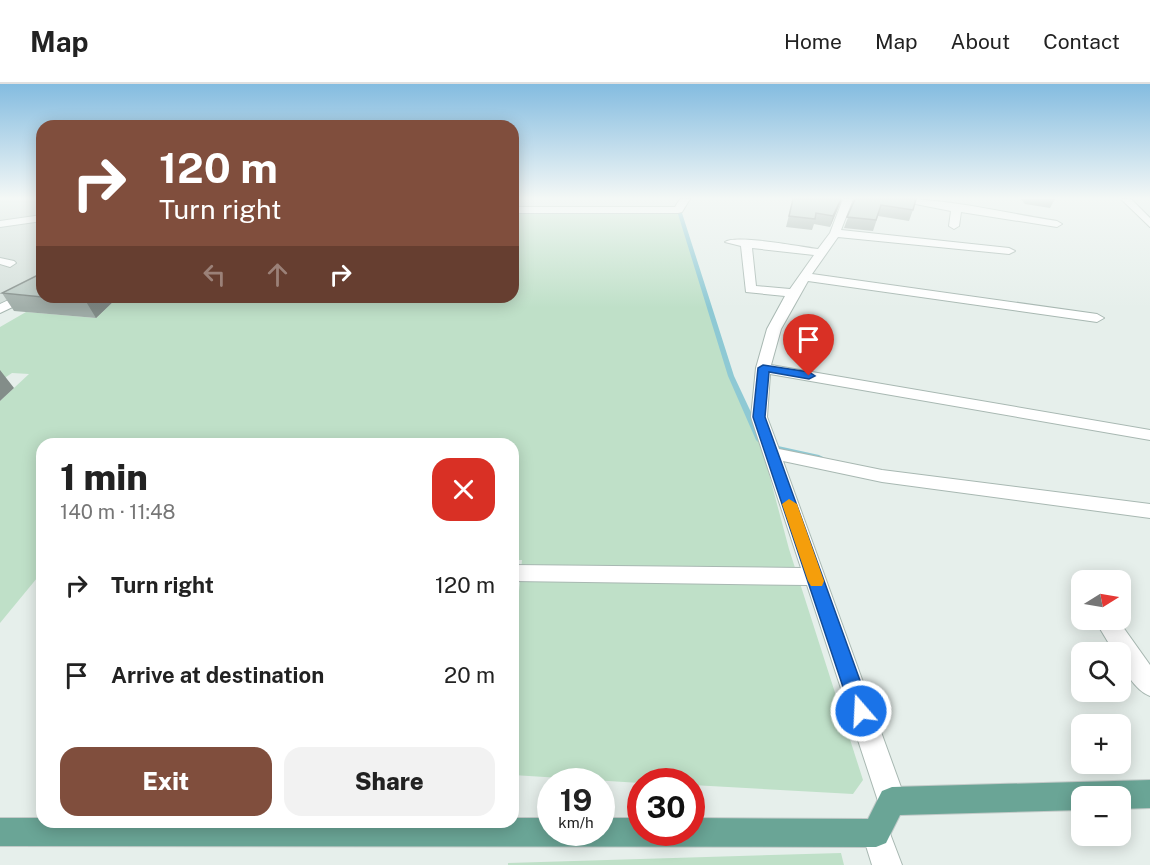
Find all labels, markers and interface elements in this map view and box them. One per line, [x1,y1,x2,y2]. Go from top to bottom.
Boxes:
text: Map [30,25,89,58]
text: Home [784,29,842,54]
text: Map [875,29,918,54]
text: About [951,29,1010,54]
text: Contact [1043,29,1120,54]
text: 120 m [159,143,278,192]
icon: right [60,144,138,222]
text: Turn right [159,193,282,225]
icon: left [198,258,231,291]
icon: ahead [261,258,294,291]
icon: right [324,258,357,291]
pin [783,314,834,376]
icon: arrive [792,323,825,356]
text: 1 min [60,456,148,498]
button: close [432,458,495,521]
text: 140 m · 11:48 [60,500,175,524]
icon: right [60,569,93,602]
north arrow [1071,570,1131,630]
map controls [1071,570,1131,846]
text: Turn right [111,572,214,598]
text: 120 m [435,572,495,598]
button: search [1071,642,1131,702]
icon: arrive [60,659,93,692]
text: Arrive at destination [111,662,324,688]
text: 20 m [444,662,495,688]
position arrow [829,679,893,743]
button: + [1071,714,1131,774]
button: Exit [60,747,272,816]
button: Share [284,747,495,816]
speed limit sign: 30 [627,768,705,846]
text: 19 [560,782,592,818]
button: − [1071,786,1131,846]
text: km/h [558,814,594,831]

